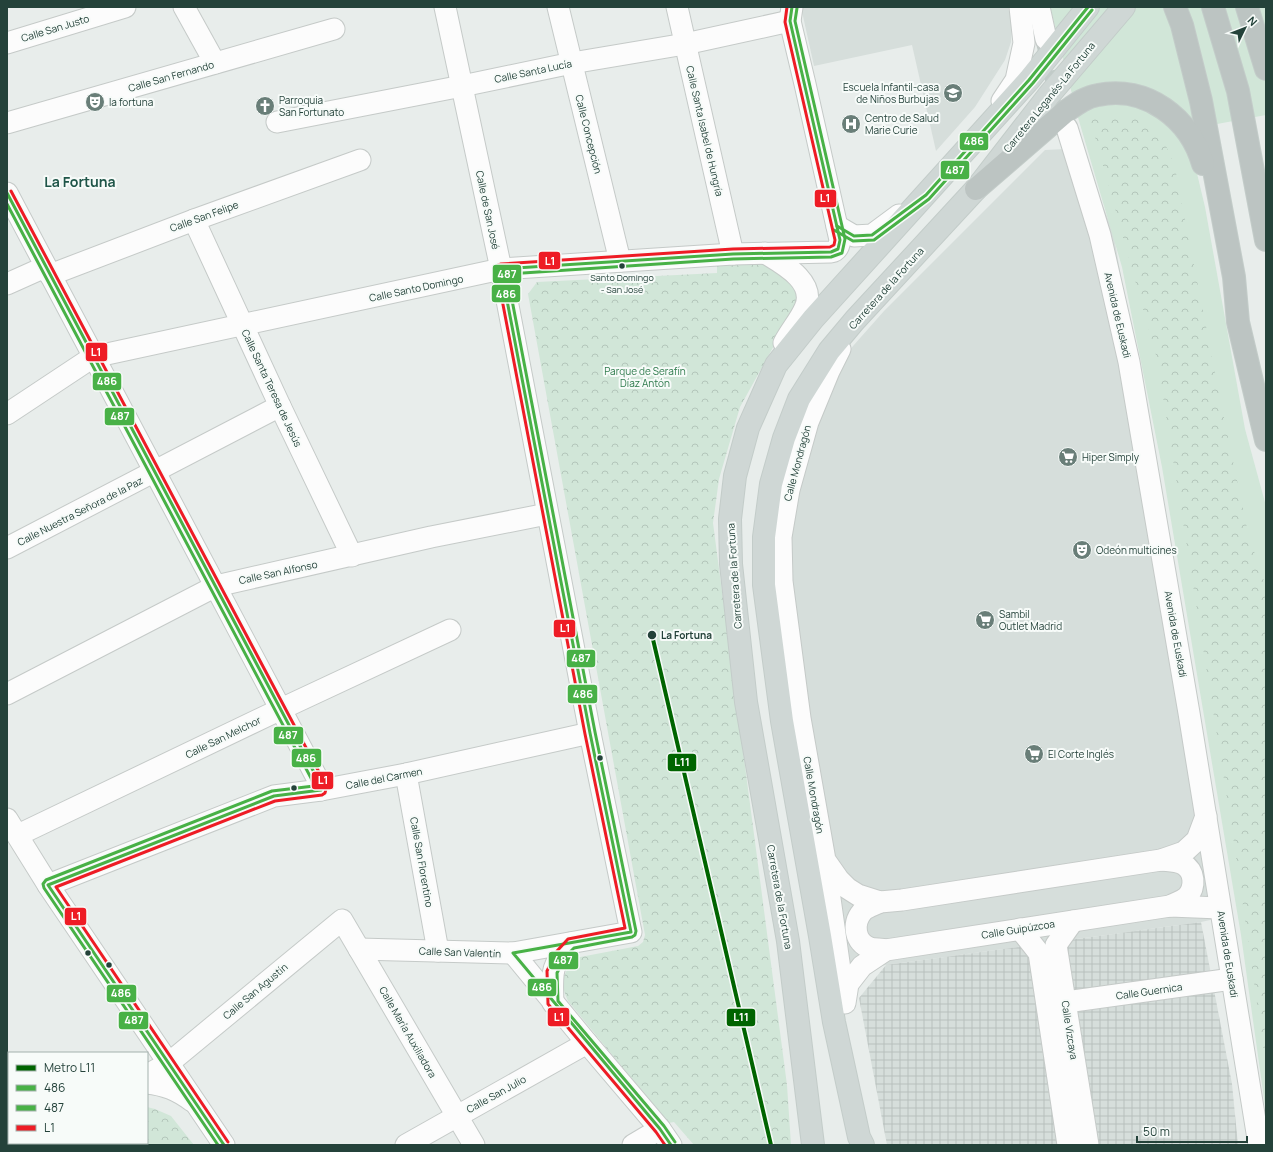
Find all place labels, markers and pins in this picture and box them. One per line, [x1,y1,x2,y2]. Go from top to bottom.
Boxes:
place label: Escuela Infantil-casa de Niños Burbujas [843,80,939,106]
school or university icon: Escuela Infantil-casa de Niños Burbujas [942,82,964,104]
theatre icon: la fortuna [84,91,106,113]
place label: Parroquia San Fortunato [279,93,344,119]
place label: la fortuna [109,95,153,109]
church icon: Parroquia San Fortunato [254,95,276,117]
place label: Centro de Salud Marie Curie [865,111,939,137]
hospital icon: Centro de Salud Marie Curie [840,113,862,135]
marker: Santo Domingo - San José [617,261,627,271]
place label: Santo Domingo - San José [590,271,654,296]
supermarket icon: Hiper Simply [1057,446,1079,468]
place label: Hiper Simply [1082,450,1140,464]
theatre icon: Odeón multicines [1071,539,1093,561]
place label: Odeón multicines [1096,543,1177,557]
place label: Sambil Outlet Madrid [999,607,1062,633]
supermarket icon: Sambil Outlet Madrid [974,609,996,631]
place label: La Fortuna [661,628,712,642]
marker: La Fortuna [646,629,658,641]
supermarket icon: El Corte Inglés [1023,743,1045,765]
place label: El Corte Inglés [1048,747,1114,761]
unlabelled marker [595,753,605,763]
unlabelled marker [289,783,299,793]
unlabelled marker [83,948,93,958]
unlabelled marker [104,960,114,970]

